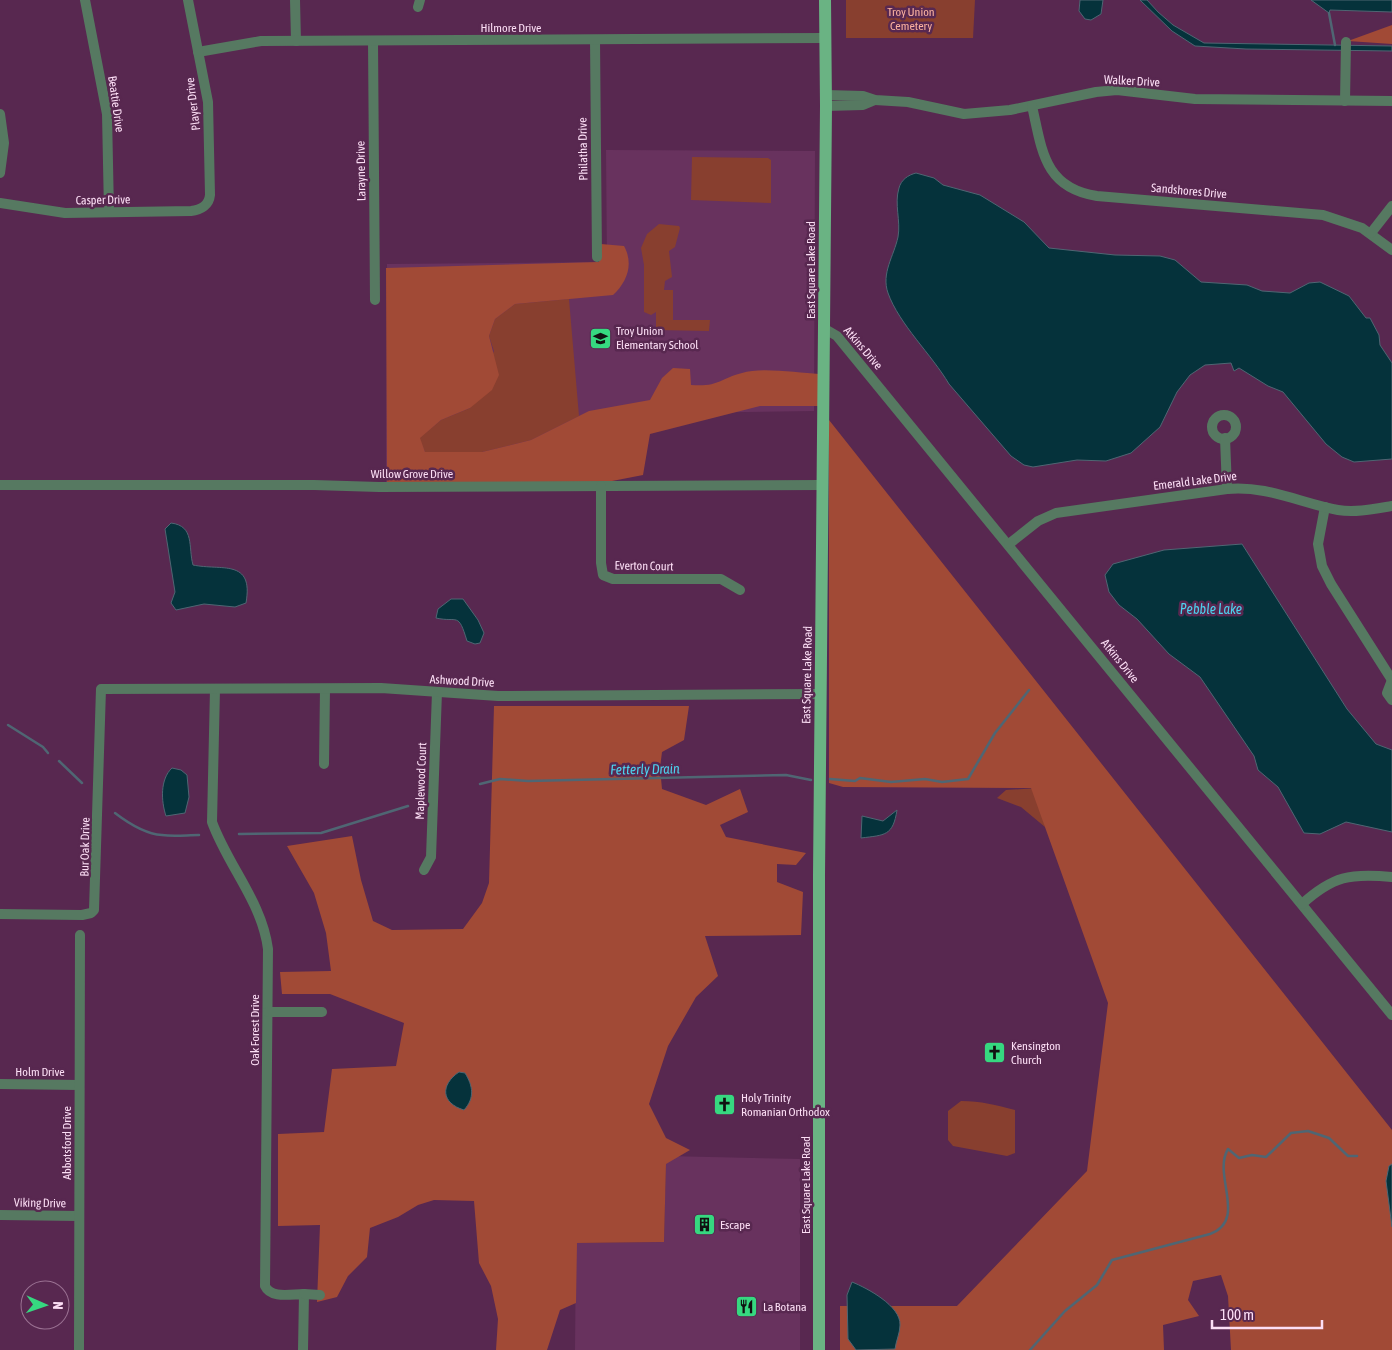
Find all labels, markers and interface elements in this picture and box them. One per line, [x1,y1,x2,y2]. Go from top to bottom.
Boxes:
park label: Troy Union Cemetery [887,5,935,33]
street label: Hilmore Drive [480,21,542,35]
street label: Walker Drive [1104,73,1160,89]
street label: Beattie Drive [105,75,127,133]
street label: Player Drive [183,77,203,131]
street label: Philatha Drive [575,117,591,181]
street label: Larayne Drive [353,141,369,201]
street label: Sandshores Drive [1151,181,1227,201]
street label: Casper Drive [75,193,131,207]
street label: East Square Lake Road [804,221,818,319]
place label: Troy Union Elementary School [616,324,699,352]
street label: Atkins Drive [841,324,885,372]
school or university icon: Troy Union Elementary School [588,326,612,350]
street label: Willow Grove Drive [371,467,453,481]
street label: Emerald Lake Drive [1152,469,1238,493]
street label: Everton Court [614,558,674,574]
water label: Pebble Lake [1180,601,1242,617]
street label: East Square Lake Road [799,626,815,724]
street label: Atkins Drive [1098,636,1142,686]
street label: Ashwood Drive [429,672,495,690]
street label: Maplewood Court [413,742,429,820]
water label: Fetterly Drain [610,760,680,778]
street label: Bur Oak Drive [77,817,93,877]
street label: Oak Forest Drive [248,994,262,1066]
place label: Kensington Church [1011,1039,1061,1067]
church icon: Kensington Church [983,1041,1007,1065]
street label: Holm Drive [15,1065,65,1079]
place label: Holy Trinity Romanian Orthodox [741,1091,830,1119]
church icon: Holy Trinity Romanian Orthodox [713,1093,737,1117]
street label: Abbotsford Drive [60,1106,74,1180]
street label: East Square Lake Road [799,1136,813,1234]
street label: Viking Drive [14,1196,66,1210]
building icon: Escape [692,1213,716,1237]
place label: Escape [720,1218,751,1232]
north arrow [20,1280,70,1330]
restaurant icon: La Botana [735,1295,759,1319]
scale bar [1212,1298,1322,1330]
place label: La Botana [763,1300,807,1314]
text: N [50,1301,66,1310]
text: 100 m [1220,1306,1254,1323]

